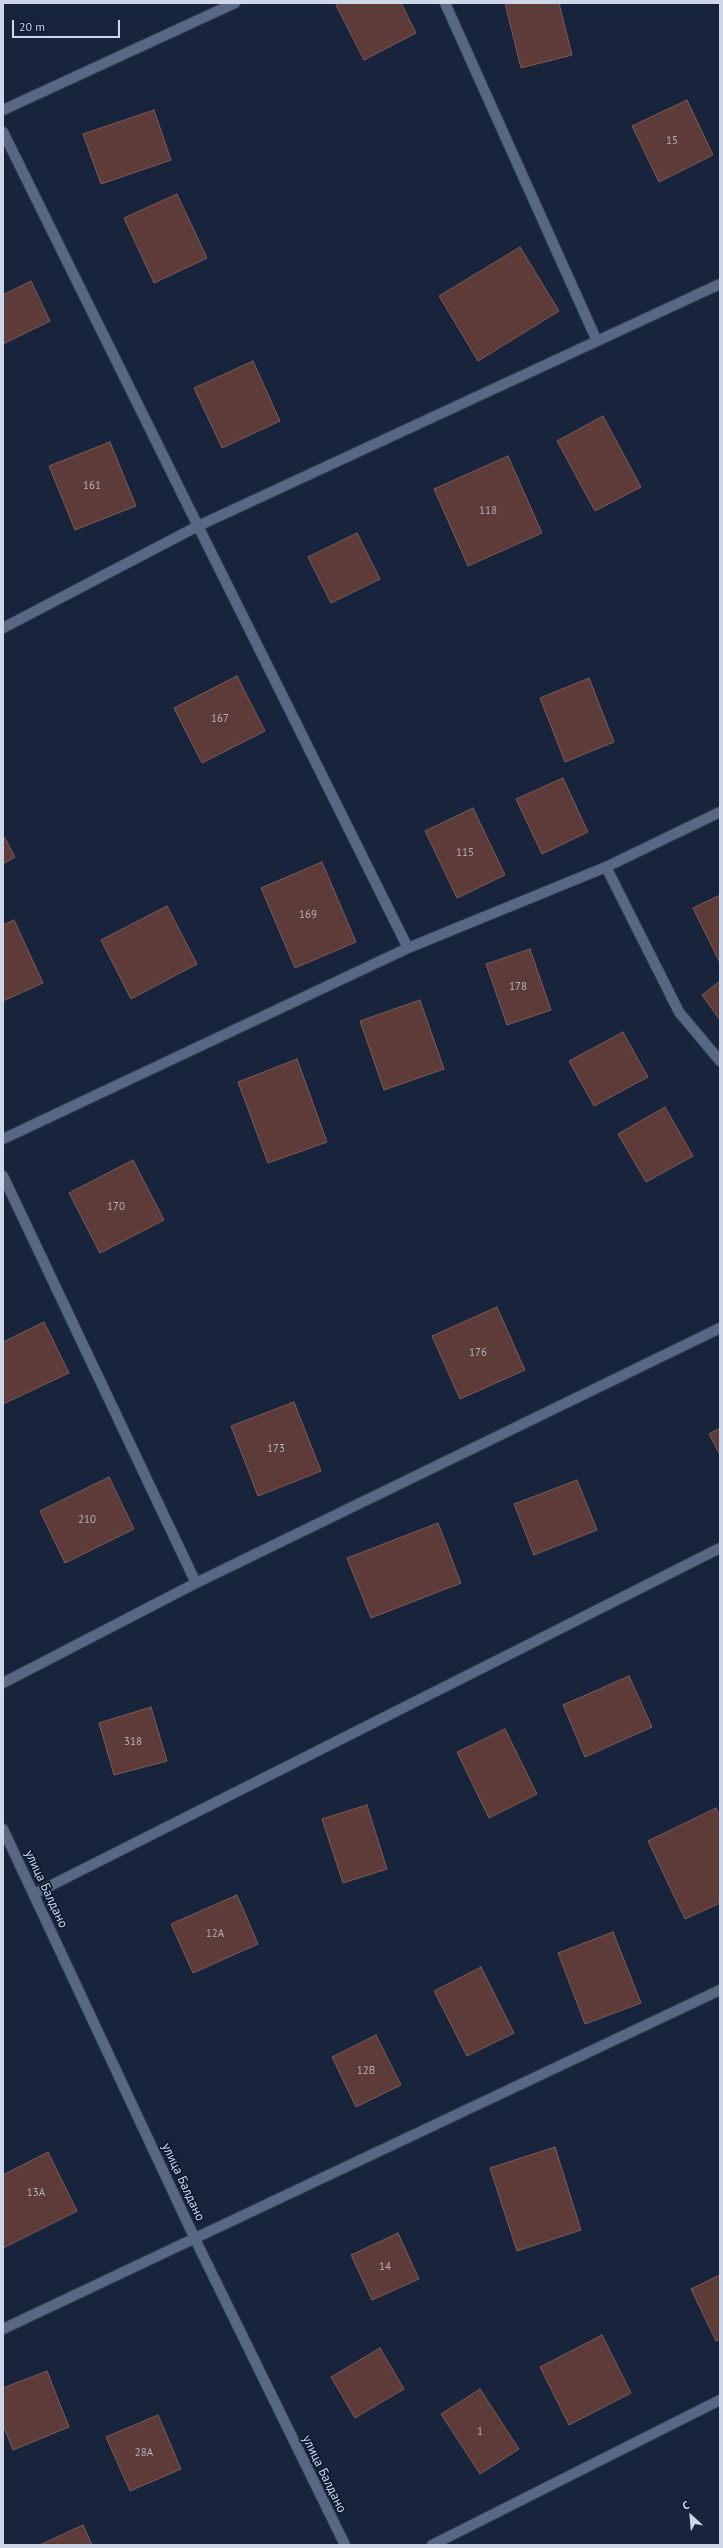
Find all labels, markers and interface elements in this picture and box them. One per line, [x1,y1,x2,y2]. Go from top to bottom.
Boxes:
scale bar [14,12,122,38]
text: 20 m [19,19,45,34]
house number: 15 [666,134,678,148]
house number: 161 [83,479,101,493]
house number: 118 [479,504,497,518]
house number: 167 [211,712,229,726]
house number: 115 [456,846,474,860]
house number: 169 [299,908,317,922]
house number: 178 [509,980,527,994]
house number: 170 [107,1200,125,1214]
house number: 176 [469,1346,487,1360]
house number: 173 [267,1442,285,1456]
house number: 210 [78,1513,96,1527]
house number: 318 [124,1735,142,1749]
street label: улица Балдано [21,1848,71,1930]
house number: 12А [206,1927,224,1941]
house number: 12В [357,2064,375,2078]
street label: улица Балдано [158,2141,208,2223]
house number: 13А [27,2186,45,2200]
house number: 14 [379,2260,391,2274]
house number: 1 [477,2425,483,2439]
street label: улица Балдано [299,2433,349,2515]
house number: 28А [135,2446,153,2460]
north arrow [671,2496,711,2536]
text: С [680,2498,692,2513]

